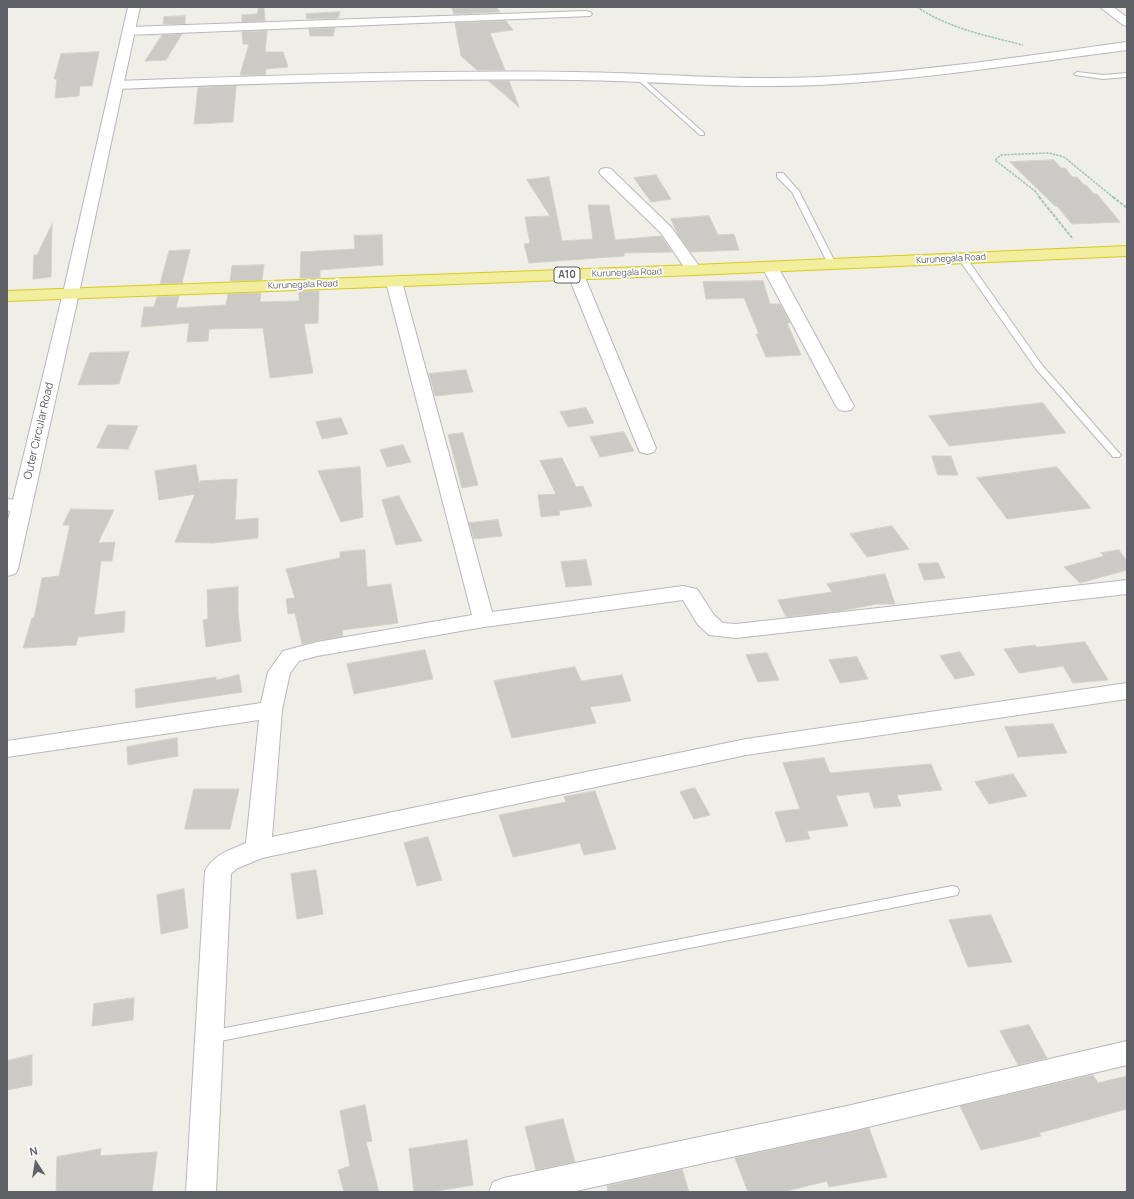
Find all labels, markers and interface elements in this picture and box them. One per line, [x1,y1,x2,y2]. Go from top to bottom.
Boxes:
street label: Kurunegala Road [916,252,986,266]
street label: Kurunegala Road [592,266,662,280]
road number: A10 [554,267,580,283]
street label: Kurunegala Road [268,278,338,292]
street label: Outer Circular Road [21,381,57,481]
north arrow [16,1143,56,1183]
text: N [28,1143,39,1159]

